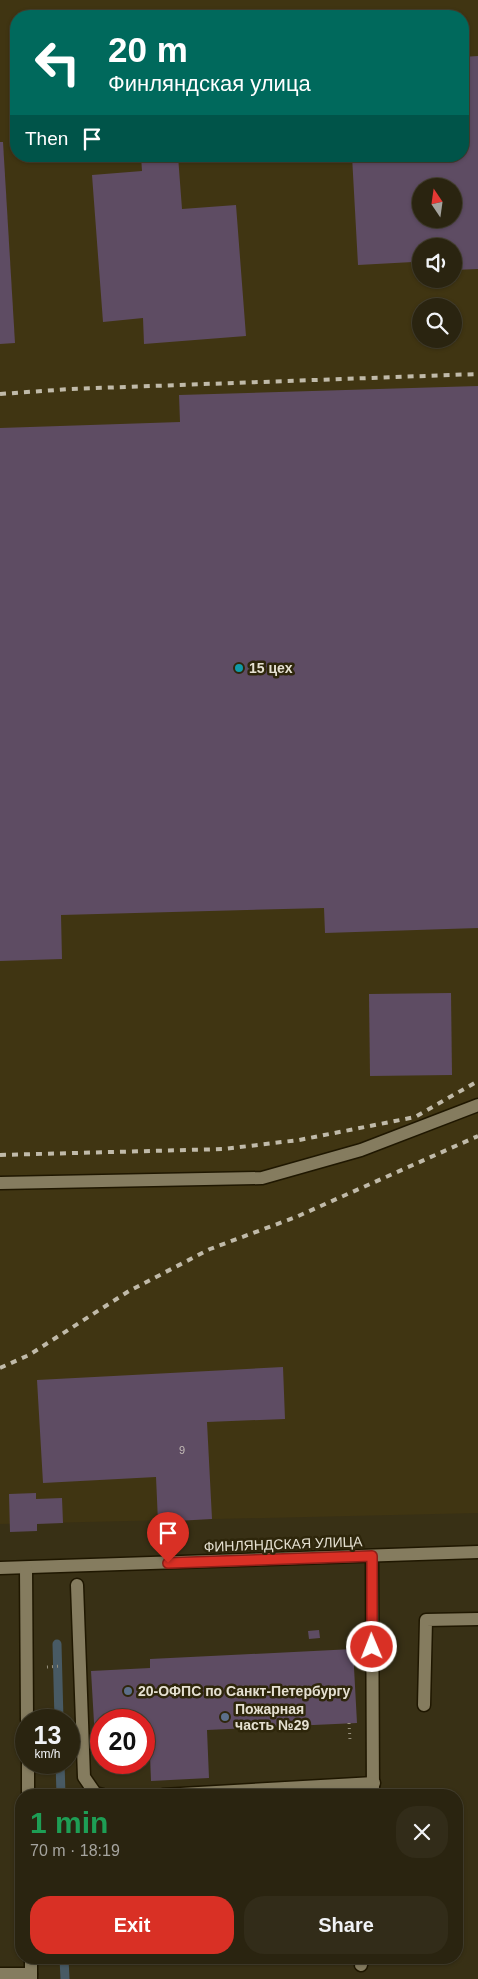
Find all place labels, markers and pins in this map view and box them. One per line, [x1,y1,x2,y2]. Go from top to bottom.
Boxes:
place label: 15 цех [249,660,293,676]
marker: 15 цех [233,662,245,674]
pin [147,1512,189,1563]
place label: 20-ОФПС по Санкт-Петербургу [138,1683,350,1699]
marker: 20-ОФПС по Санкт-Петербургу [122,1685,134,1697]
place label: Пожарная часть №29 [235,1701,309,1733]
marker: Пожарная часть №29 [219,1711,231,1723]

